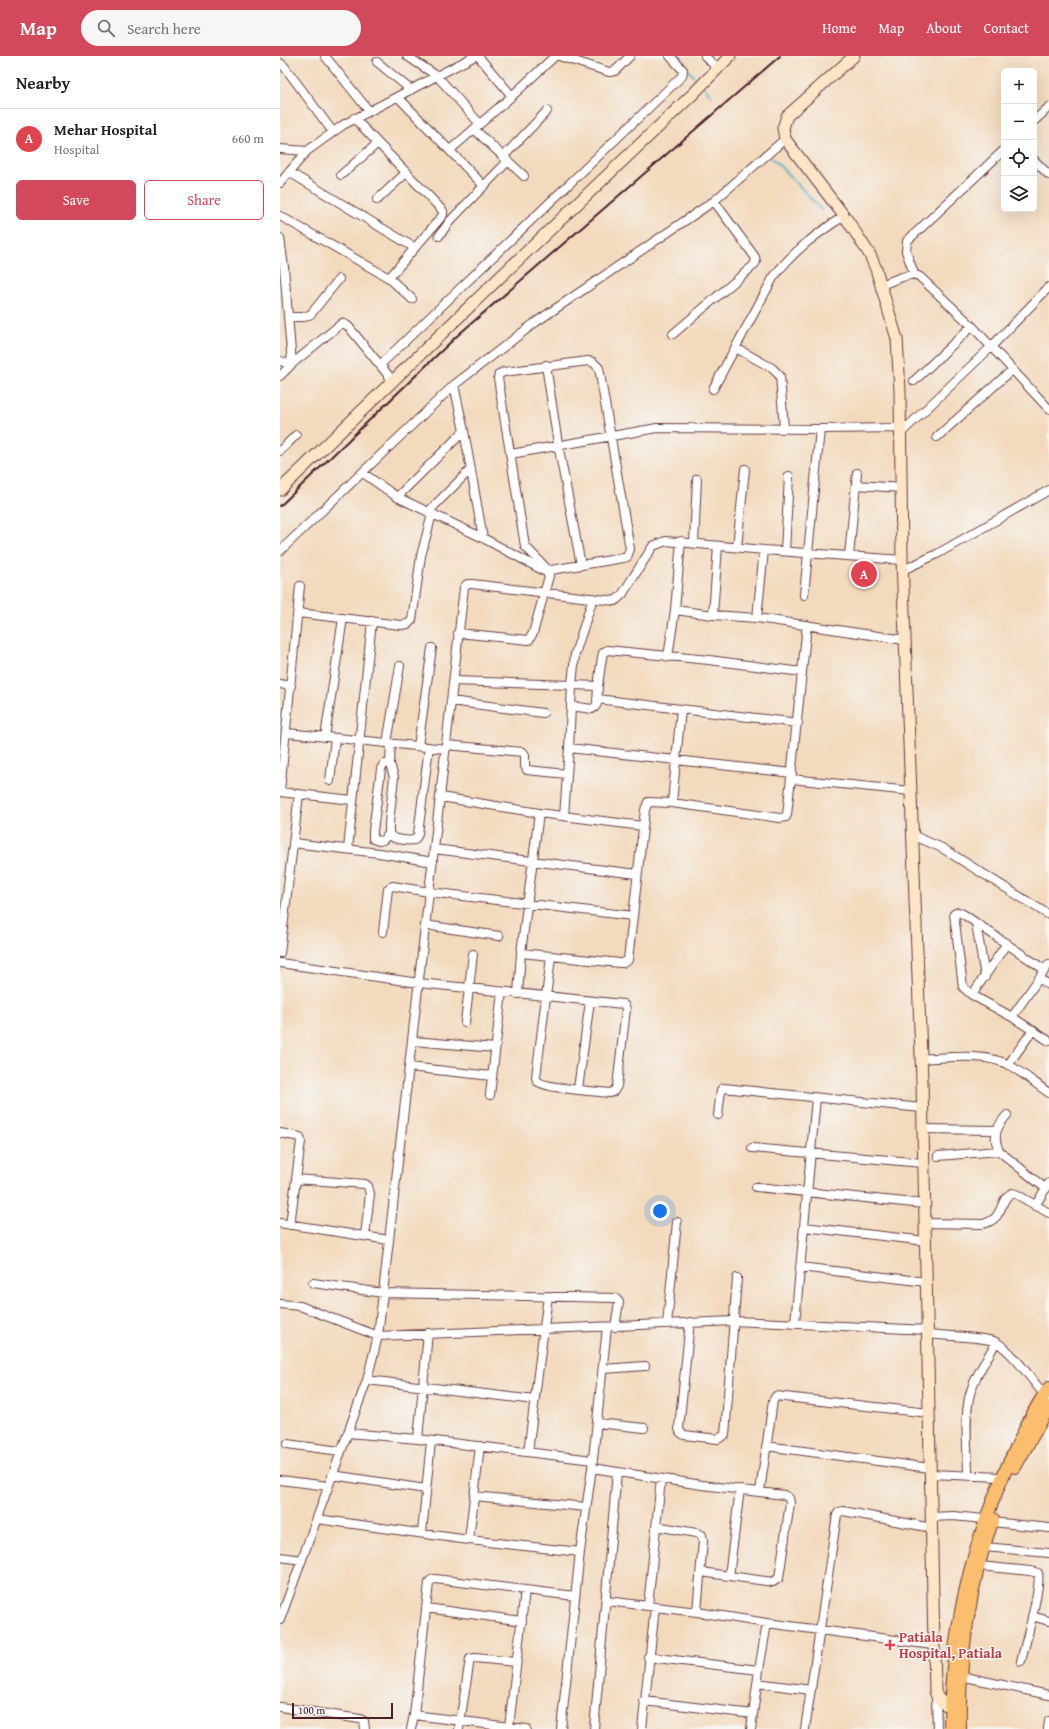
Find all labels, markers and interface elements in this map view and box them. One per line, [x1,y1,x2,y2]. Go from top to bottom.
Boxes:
search box [81,10,361,46]
text: Map [20,14,57,42]
icon: search [95,17,117,39]
text: Search here [127,18,201,39]
text: Home [822,18,857,38]
text: Map [879,18,904,38]
text: About [926,18,962,38]
text: Contact [984,18,1029,38]
map controls [1001,68,1037,212]
button: + [1001,68,1037,104]
text: Nearby [16,70,70,95]
button: − [1001,104,1037,140]
text: Mehar Hospital [54,119,157,140]
text: A [25,129,33,148]
text: 660 m [232,129,264,148]
text: Hospital [54,140,99,159]
button: locate [1001,140,1037,176]
button: layers [1001,176,1037,212]
button: Save [16,180,136,220]
button: Share [144,180,264,220]
pin: A [851,559,877,589]
your location [650,1201,670,1221]
place label: Patiala Hospital, Patiala [899,1627,1003,1663]
marker: Patiala Hospital, Patiala [884,1639,896,1651]
scale bar [292,1701,393,1720]
text: 100 m [298,1702,325,1718]

